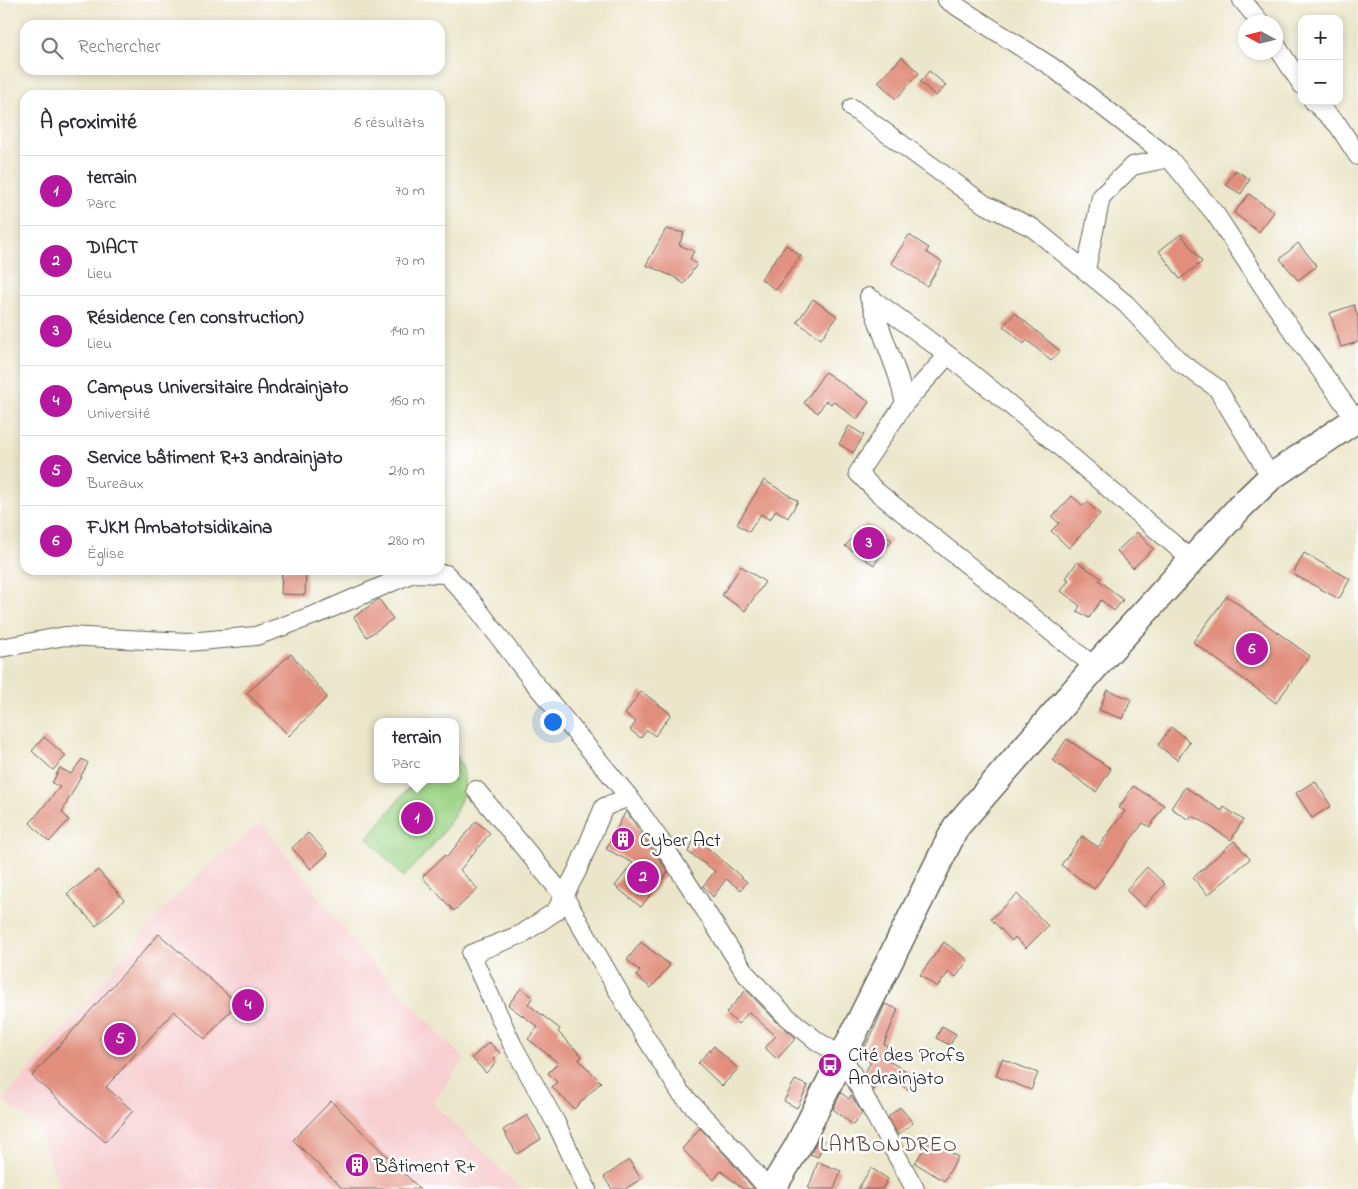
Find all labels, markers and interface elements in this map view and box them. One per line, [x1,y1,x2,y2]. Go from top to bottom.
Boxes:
north arrow [1238,15,1283,60]
map controls [1298,15,1343,105]
button: + [1298,15,1343,60]
search box [20,20,445,75]
icon: search [38,34,66,62]
text: Rechercher [78,34,161,61]
button: − [1298,60,1343,105]
text: À proximité [40,108,137,138]
text: 6 résultats [354,111,425,135]
text: terrain [87,165,137,192]
text: 1 [53,179,59,203]
text: 70 m [395,179,425,203]
text: Parc [87,192,116,216]
text: DIACT [87,235,138,262]
text: 2 [52,249,60,273]
text: 70 m [395,249,425,273]
text: Lieu [87,262,112,286]
text: Résidence (en construction) [87,305,304,332]
text: 3 [53,319,59,343]
text: 140 m [390,319,425,343]
text: Lieu [87,332,112,356]
text: Campus Universitaire Andrainjato [87,375,348,402]
text: 4 [53,389,59,413]
text: 160 m [390,389,425,413]
text: Université [87,402,150,426]
text: Service bâtiment R+3 andrainjato [87,445,343,472]
text: 5 [51,459,61,483]
text: 210 m [389,459,425,483]
text: Bureaux [87,472,144,496]
text: FJKM Ambatotsidikaina [87,515,272,542]
pin: 3 [853,524,885,562]
text: 6 [52,529,60,553]
text: 280 m [388,529,425,553]
text: Église [87,542,124,566]
pin: 6 [1236,630,1268,668]
your location [540,709,566,735]
popup [374,718,459,783]
text: terrain [392,725,441,752]
text: Parc [392,752,421,776]
pin: 1 [401,799,433,837]
building icon: Cyber Act [610,826,636,852]
place label: Cyber Act [640,827,721,856]
pin: 2 [627,858,659,896]
pin: 4 [232,986,264,1024]
pin: 5 [104,1020,136,1058]
place label: Cité des Profs Andrainjato [848,1042,965,1094]
bus stop icon: Cité des Profs Andrainjato [817,1052,843,1078]
district label: LAMBONDREO [820,1131,958,1161]
building icon: Bâtiment R+ [344,1152,370,1178]
place label: Bâtiment R+ [373,1153,476,1182]

